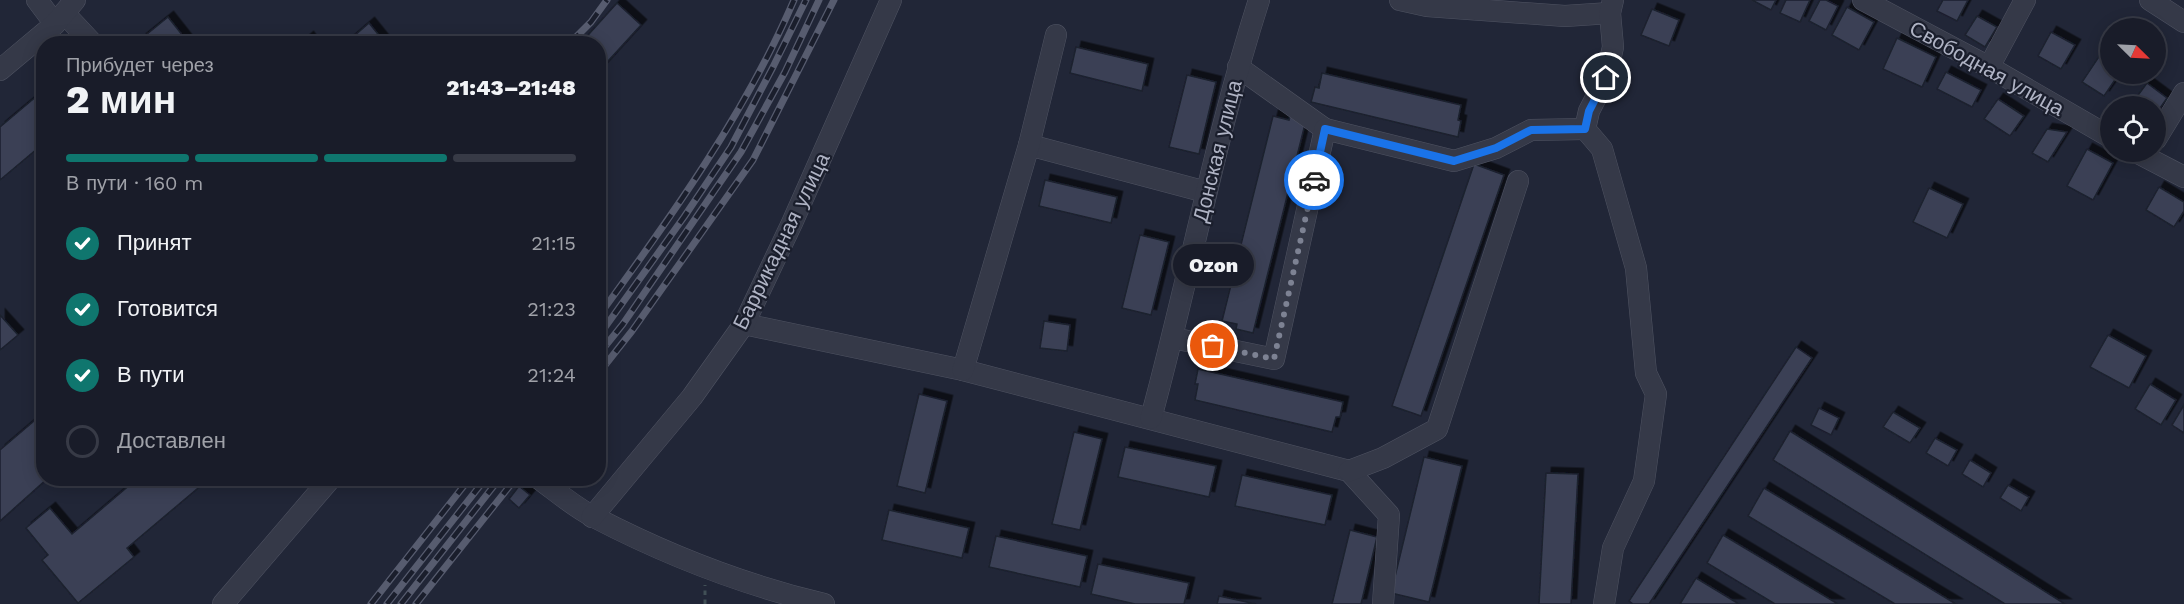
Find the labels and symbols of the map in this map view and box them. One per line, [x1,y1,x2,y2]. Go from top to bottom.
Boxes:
street label: Свободная улица [1905,15,2069,121]
north arrow [2100,18,2166,84]
pin [1580,52,1631,103]
street label: Донская улица [1187,77,1247,225]
street label: Баррикадная улица [727,148,835,334]
courier [1284,150,1344,210]
callout: Ozon [1172,244,1254,286]
pin [1187,320,1238,371]

